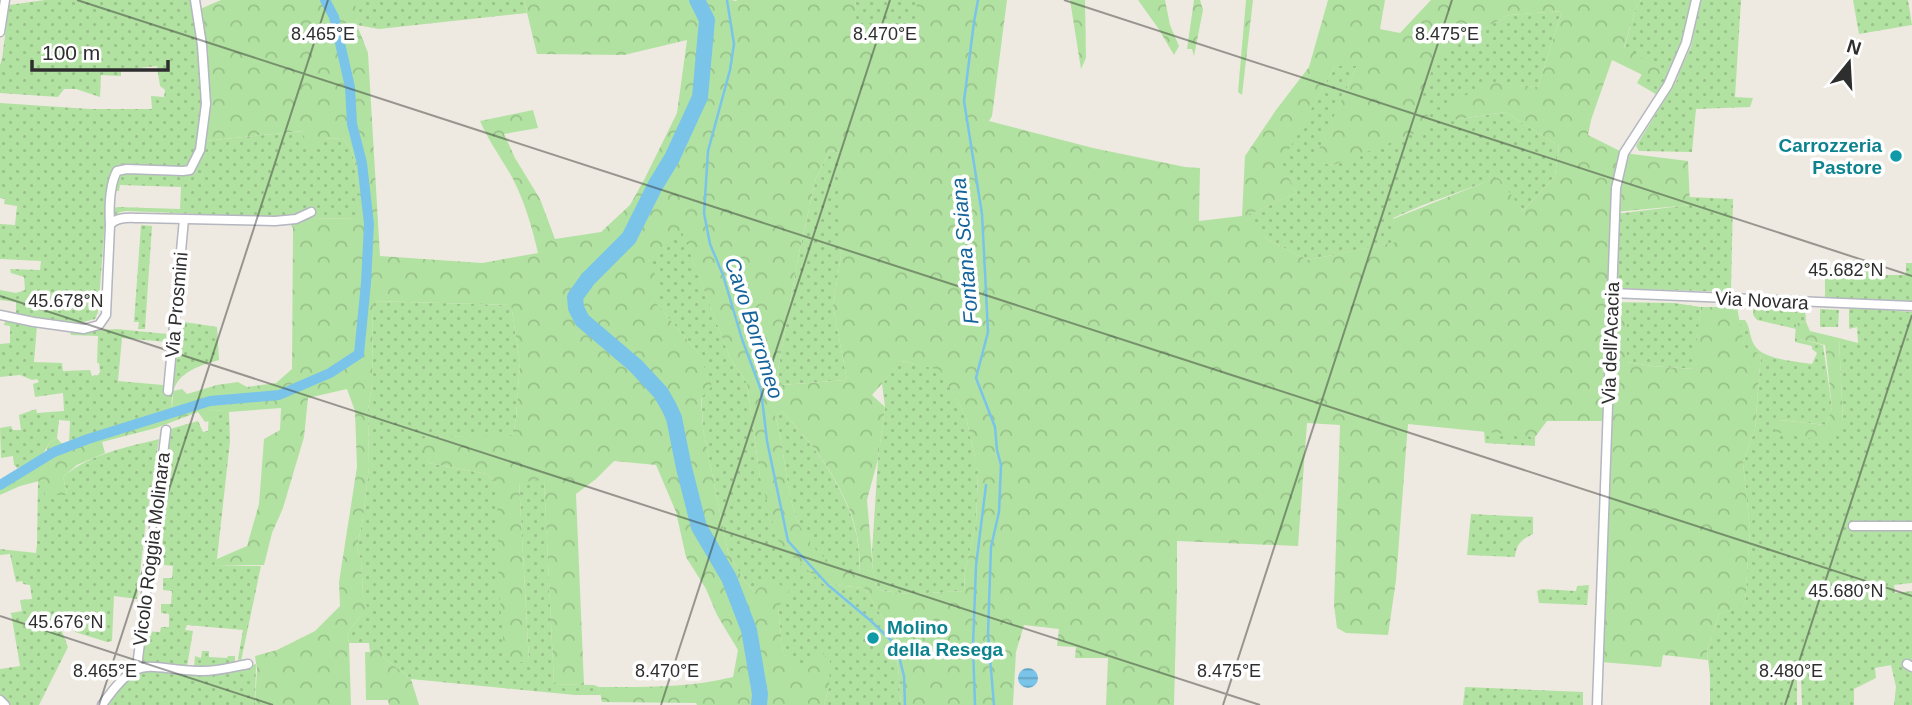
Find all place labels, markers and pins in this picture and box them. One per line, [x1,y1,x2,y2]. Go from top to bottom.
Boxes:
place label: Carrozzeria Pastore [1779,135,1882,178]
marker: Carrozzeria Pastore [1888,148,1904,164]
place label: Molino della Resega [887,617,1004,660]
marker: Molino della Resega [865,630,881,646]

